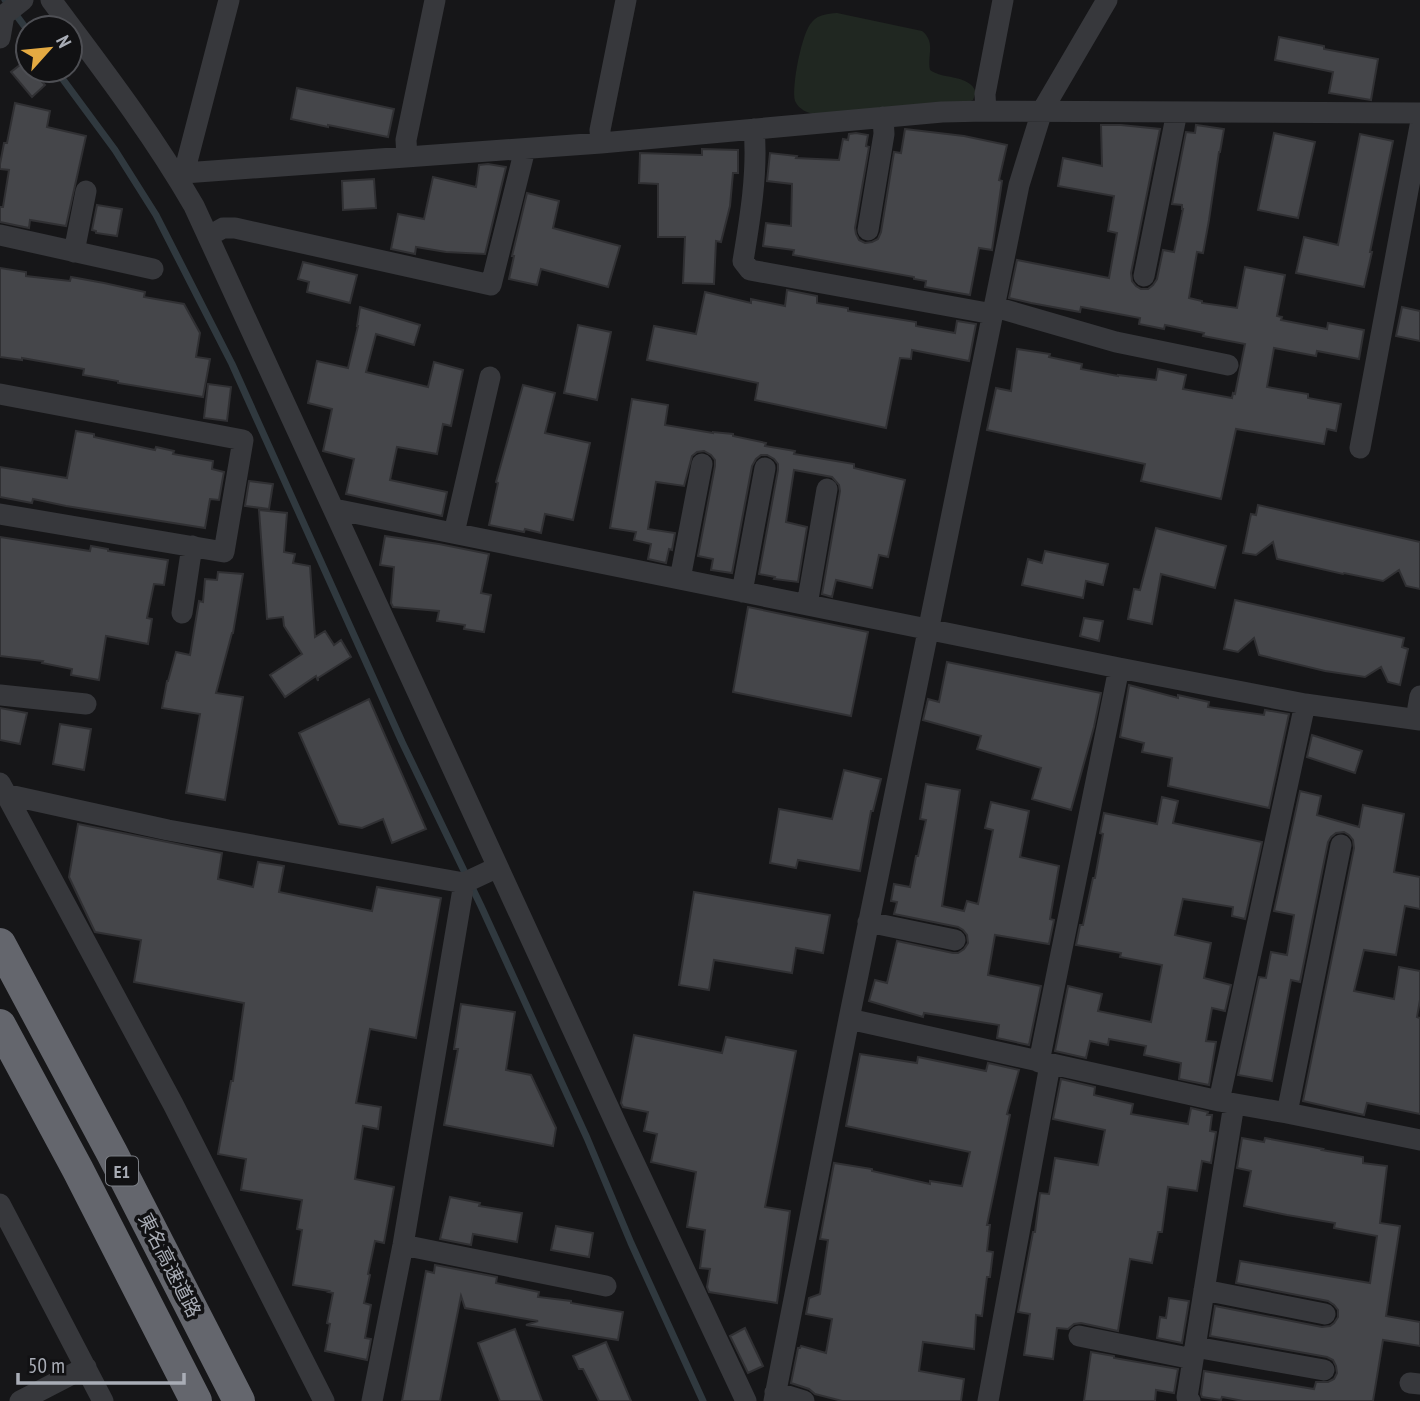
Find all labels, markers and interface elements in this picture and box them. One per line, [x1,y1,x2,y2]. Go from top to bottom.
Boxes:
north arrow [14,14,84,84]
text: N [51,31,77,51]
road number: E1 [106,1156,138,1186]
street label: 東名高速道路 [133,1209,207,1321]
scale bar [18,1342,184,1386]
text: 50 m [28,1352,65,1379]

